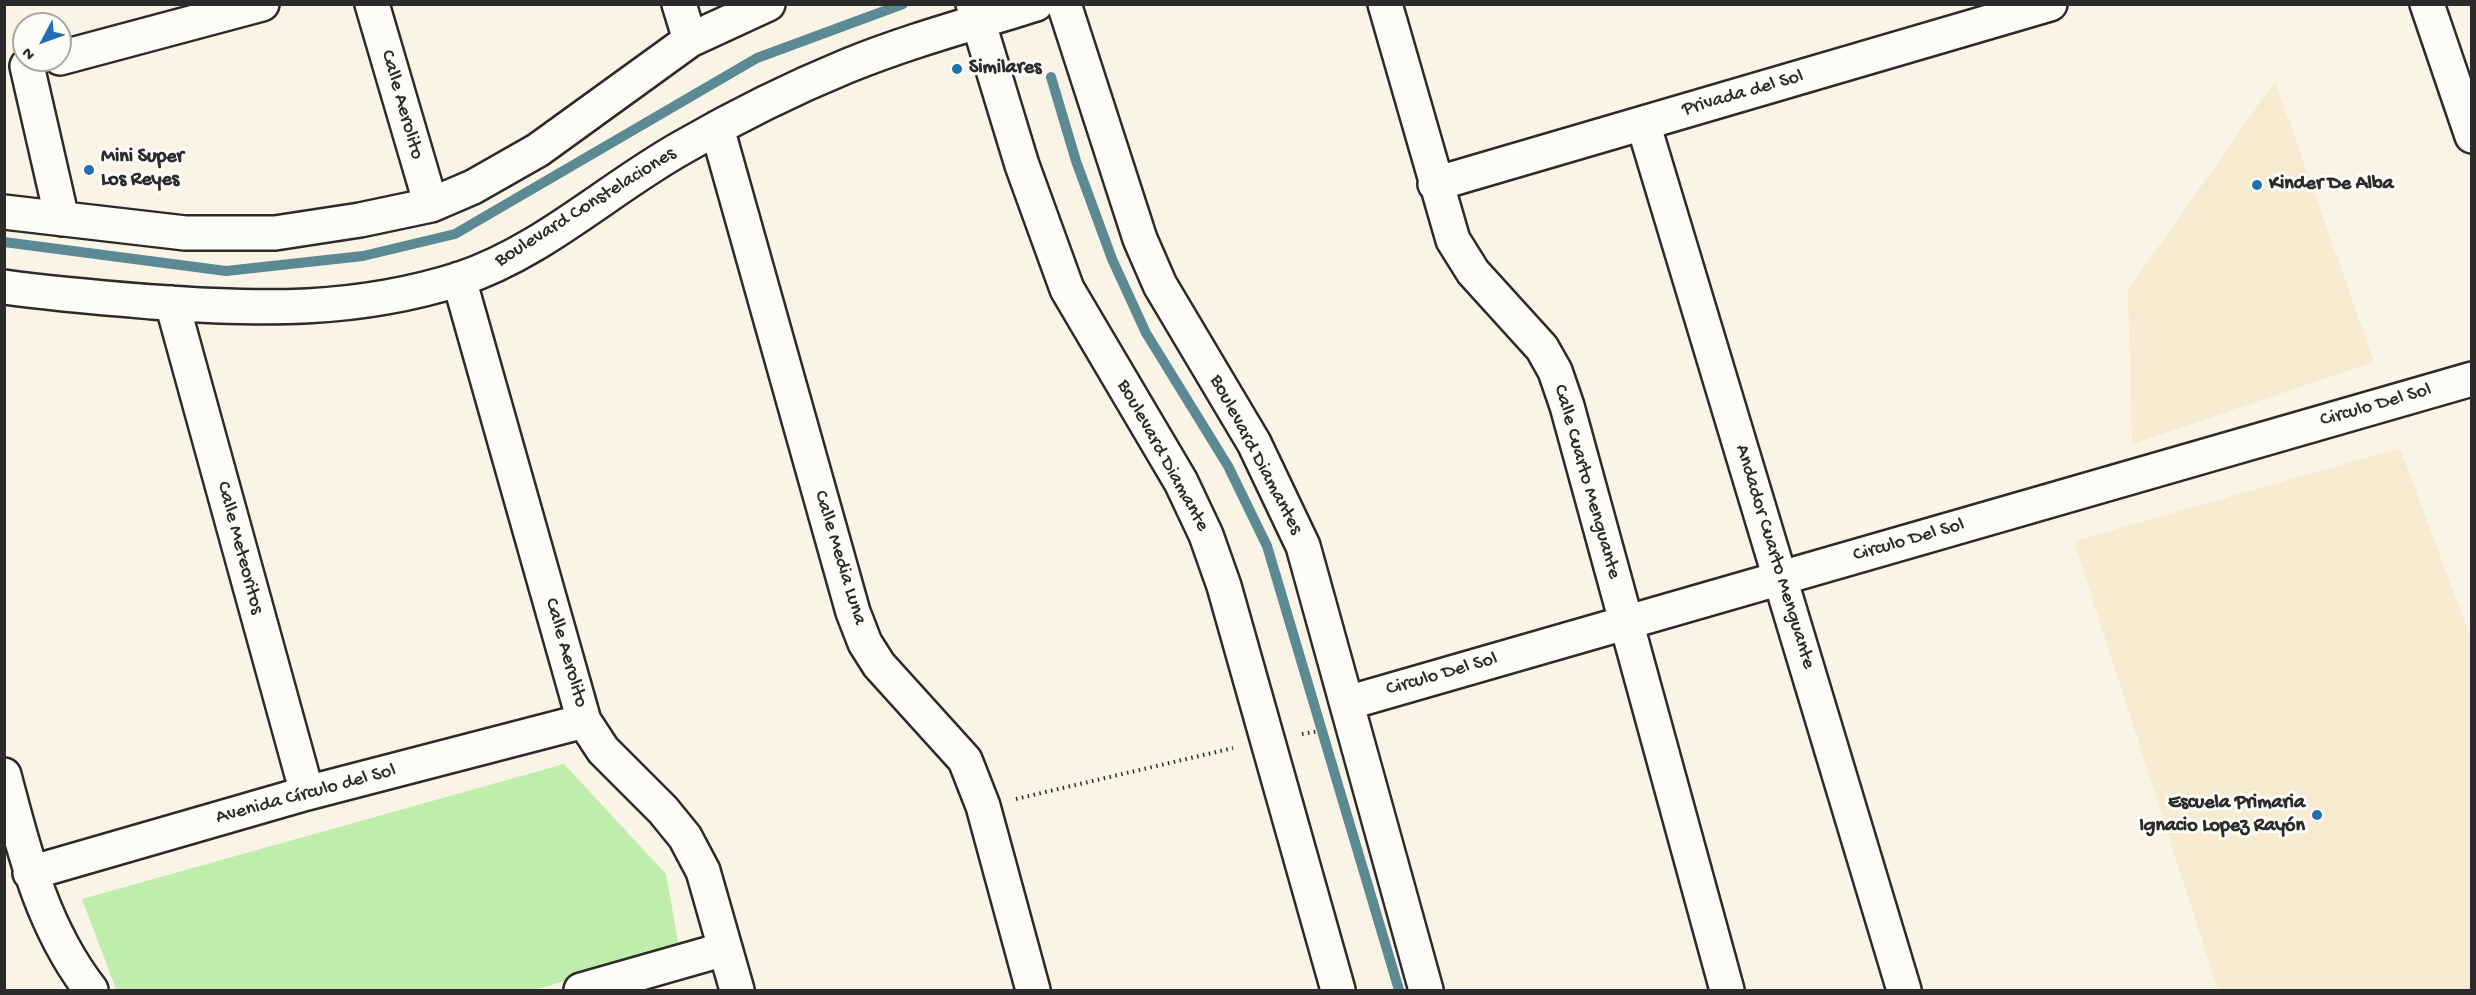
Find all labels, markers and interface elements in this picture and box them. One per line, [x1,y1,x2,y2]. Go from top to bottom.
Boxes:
north arrow [12,12,72,72]
text: N [19,43,40,63]
street label: Calle Aerolito [374,48,428,162]
place label: Similares [969,57,1041,81]
marker: Similares [950,62,964,76]
street label: Privada del Sol [1680,65,1806,123]
street label: Boulevard Constelaciones [491,142,681,274]
place label: Mini Super Los Reyes [101,146,184,193]
marker: Mini Super Los Reyes [82,163,96,177]
place label: Kinder De Alba [2269,173,2394,197]
marker: Kinder De Alba [2250,178,2264,192]
street label: Boulevard Diamantes [1203,371,1307,539]
street label: Boulevard Diamante [1110,376,1214,536]
street label: Circulo Del Sol [2318,379,2434,433]
street label: Calle Cuarto Menguante [1547,382,1625,582]
street label: Andador Cuarto Menguante [1728,442,1820,672]
street label: Calle Meteoritos [210,479,268,617]
street label: Calle Media Luna [807,488,871,628]
street label: Circulo Del Sol [1851,514,1967,568]
street label: Calle Aerolito [538,596,592,710]
street label: Circulo Del Sol [1384,648,1500,702]
street label: Avenida Círculo del Sol [213,759,399,831]
place label: Escuela Primaria Ignacio Lopez Rayón [2139,792,2305,839]
marker: Escuela Primaria Ignacio Lopez Rayón [2310,808,2324,822]

